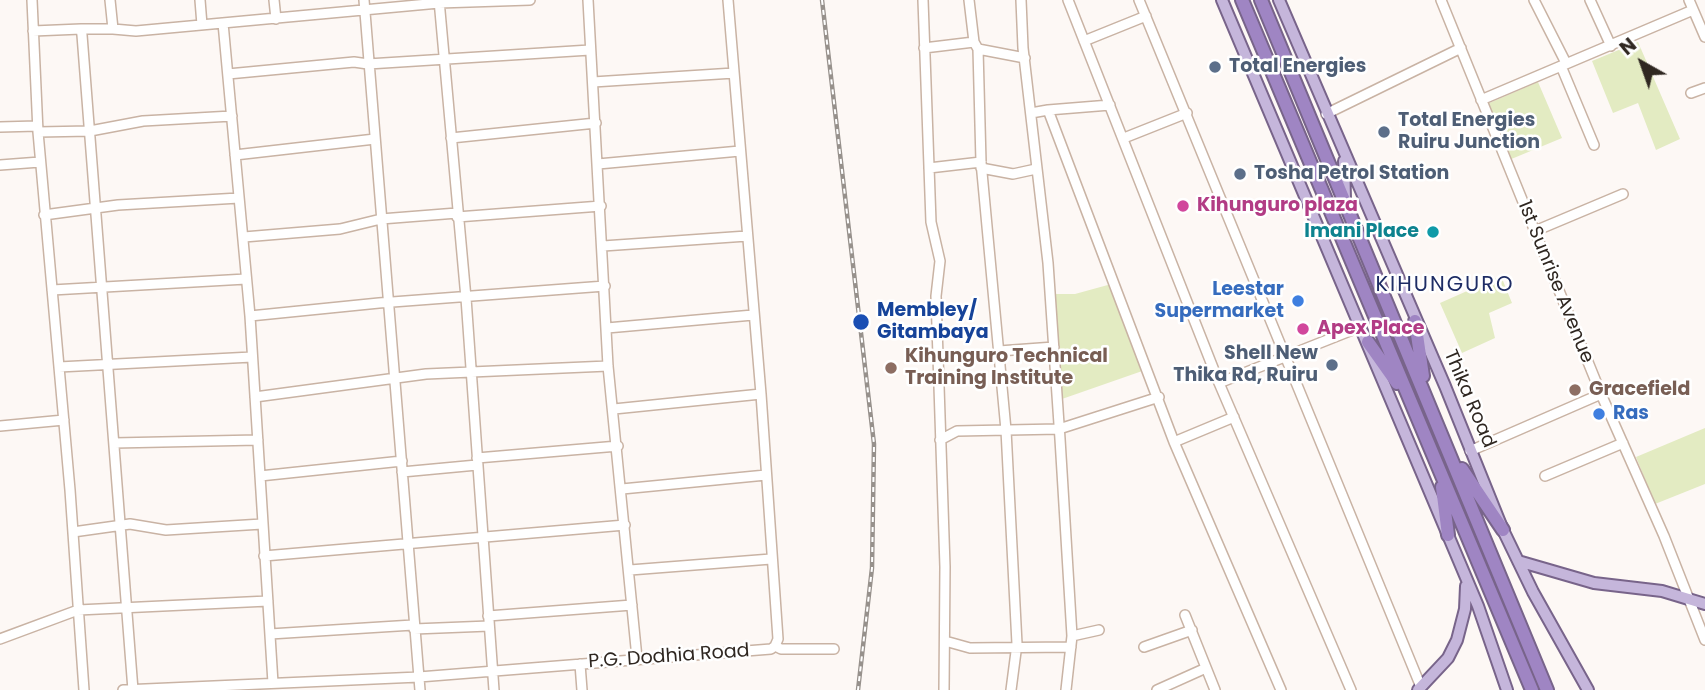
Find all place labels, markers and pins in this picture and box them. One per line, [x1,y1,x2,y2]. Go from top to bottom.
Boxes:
place label: Total Energies [1229,56,1366,78]
marker: Total Energies [1207,59,1223,75]
place label: Total Energies Ruiru Junction [1398,110,1540,154]
marker: Total Energies Ruiru Junction [1376,124,1392,140]
place label: Tosha Petrol Station [1254,163,1449,185]
marker: Tosha Petrol Station [1232,166,1248,182]
place label: Kihunguro plaza [1197,195,1358,217]
marker: Kihunguro plaza [1175,198,1191,214]
place label: Imani Place [1304,221,1419,243]
marker: Imani Place [1425,224,1441,240]
place label: Leestar Supermarket [1154,279,1284,323]
marker: Leestar Supermarket [1290,293,1306,309]
place label: Membley/ Gitambaya [877,300,989,344]
marker: Membley/ Gitambaya [851,312,871,332]
place label: Apex Place [1317,318,1424,340]
marker: Apex Place [1295,321,1311,337]
place label: Shell New Thika Rd, Ruiru [1173,343,1318,387]
place label: Kihunguro Technical Training Institute [905,346,1108,390]
marker: Shell New Thika Rd, Ruiru [1324,357,1340,373]
marker: Kihunguro Technical Training Institute [883,360,899,376]
place label: Gracefield [1589,379,1690,401]
marker: Gracefield [1567,382,1583,398]
place label: Ras [1613,403,1649,425]
marker: Ras [1591,406,1607,422]

